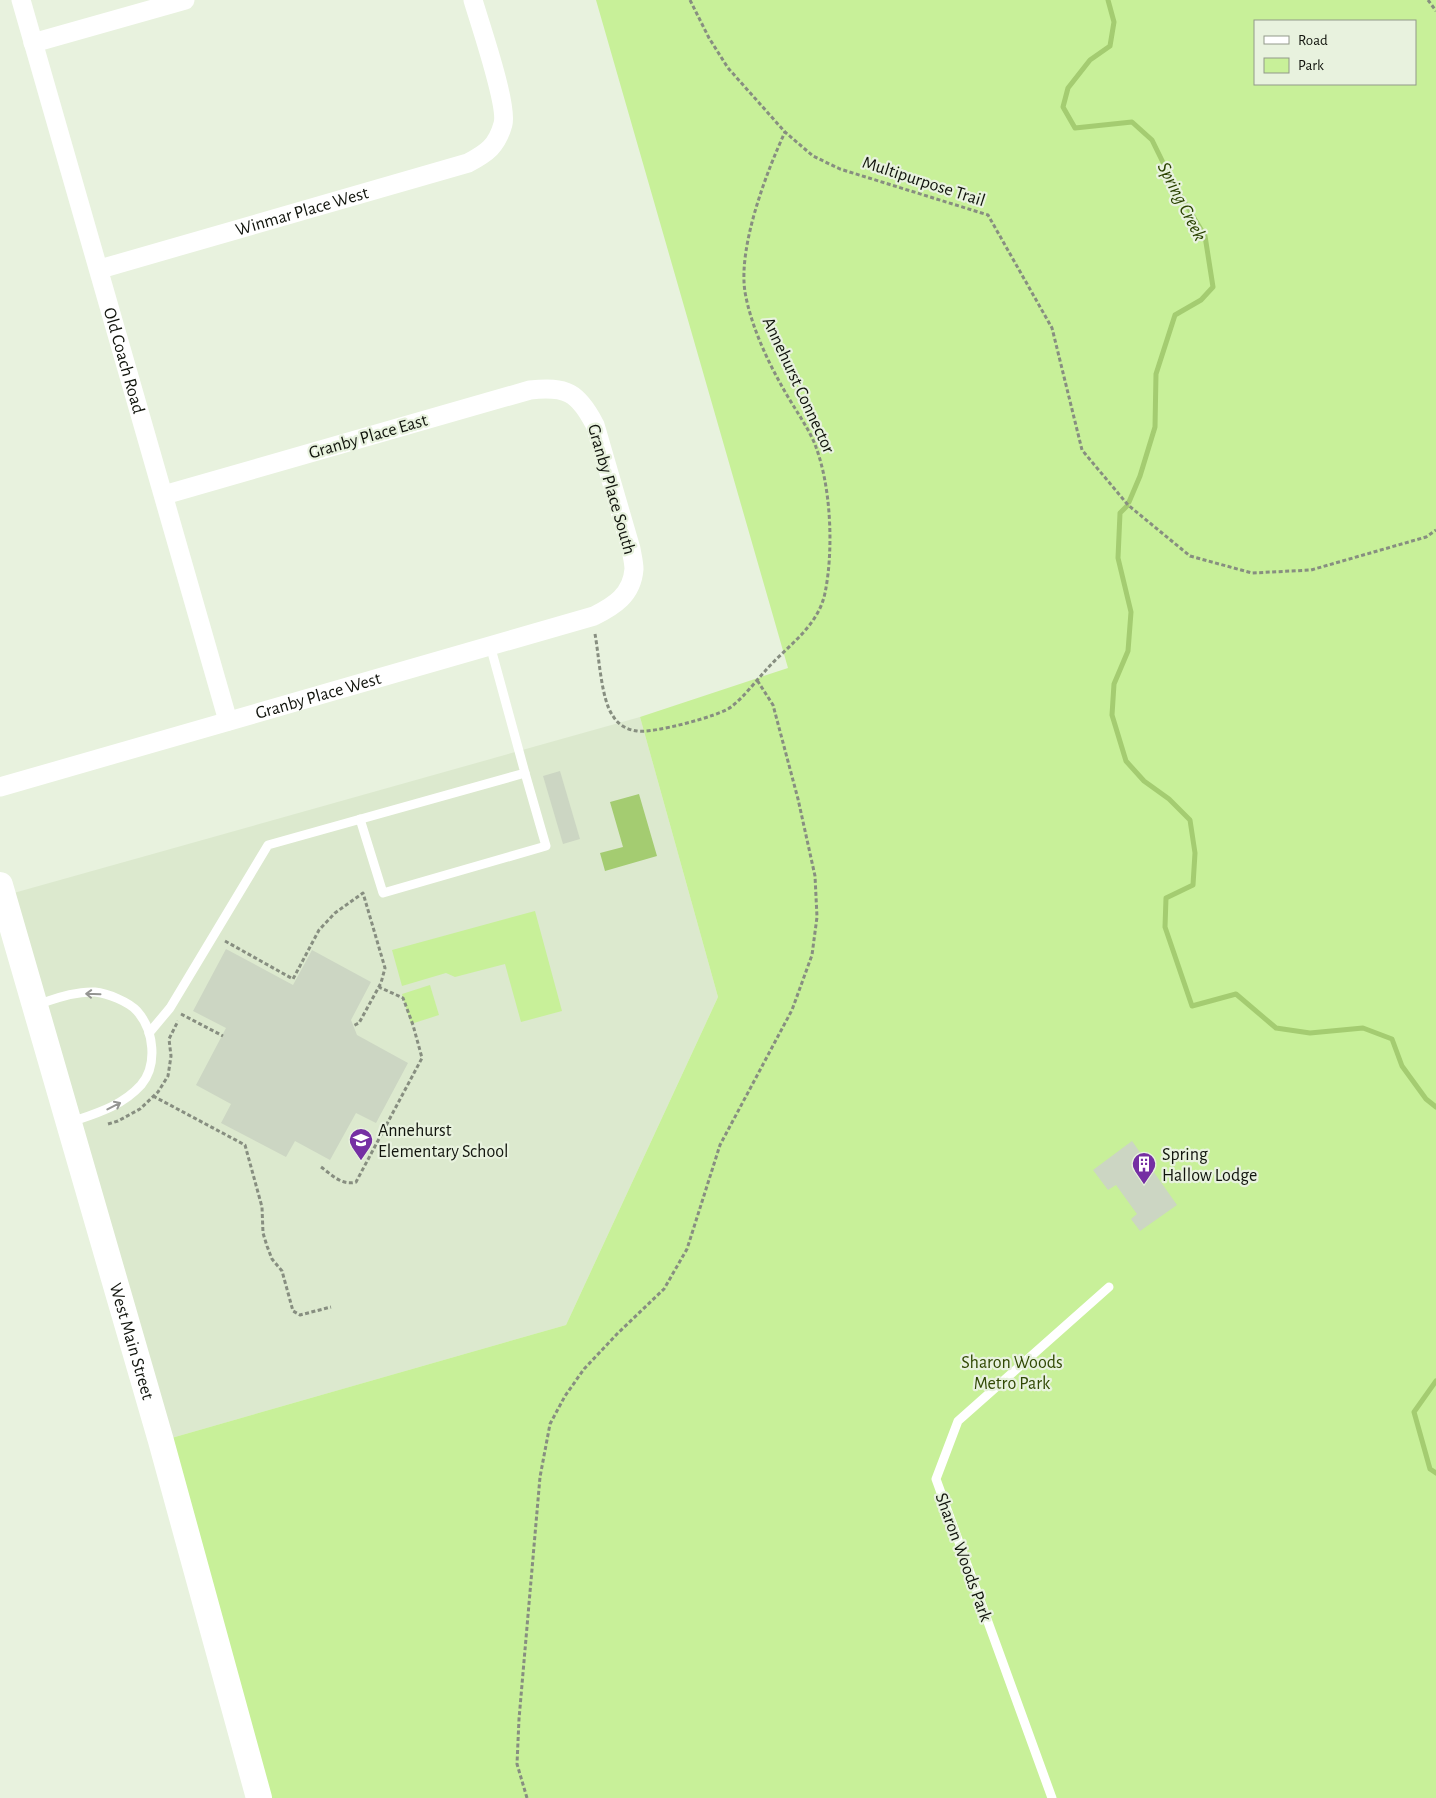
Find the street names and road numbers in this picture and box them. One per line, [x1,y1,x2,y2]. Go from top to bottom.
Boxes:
street label: Multipurpose Trail [860,154,987,210]
street label: Winmar Place West [234,184,371,239]
street label: Old Coach Road [100,306,147,416]
street label: Annehurst Connector [759,315,838,456]
street label: Granby Place East [307,411,430,462]
street label: Granby Place South [584,422,638,557]
street label: Granby Place West [254,670,383,723]
street label: West Main Street [106,1281,157,1402]
street label: Sharon Woods Park [931,1491,995,1625]

